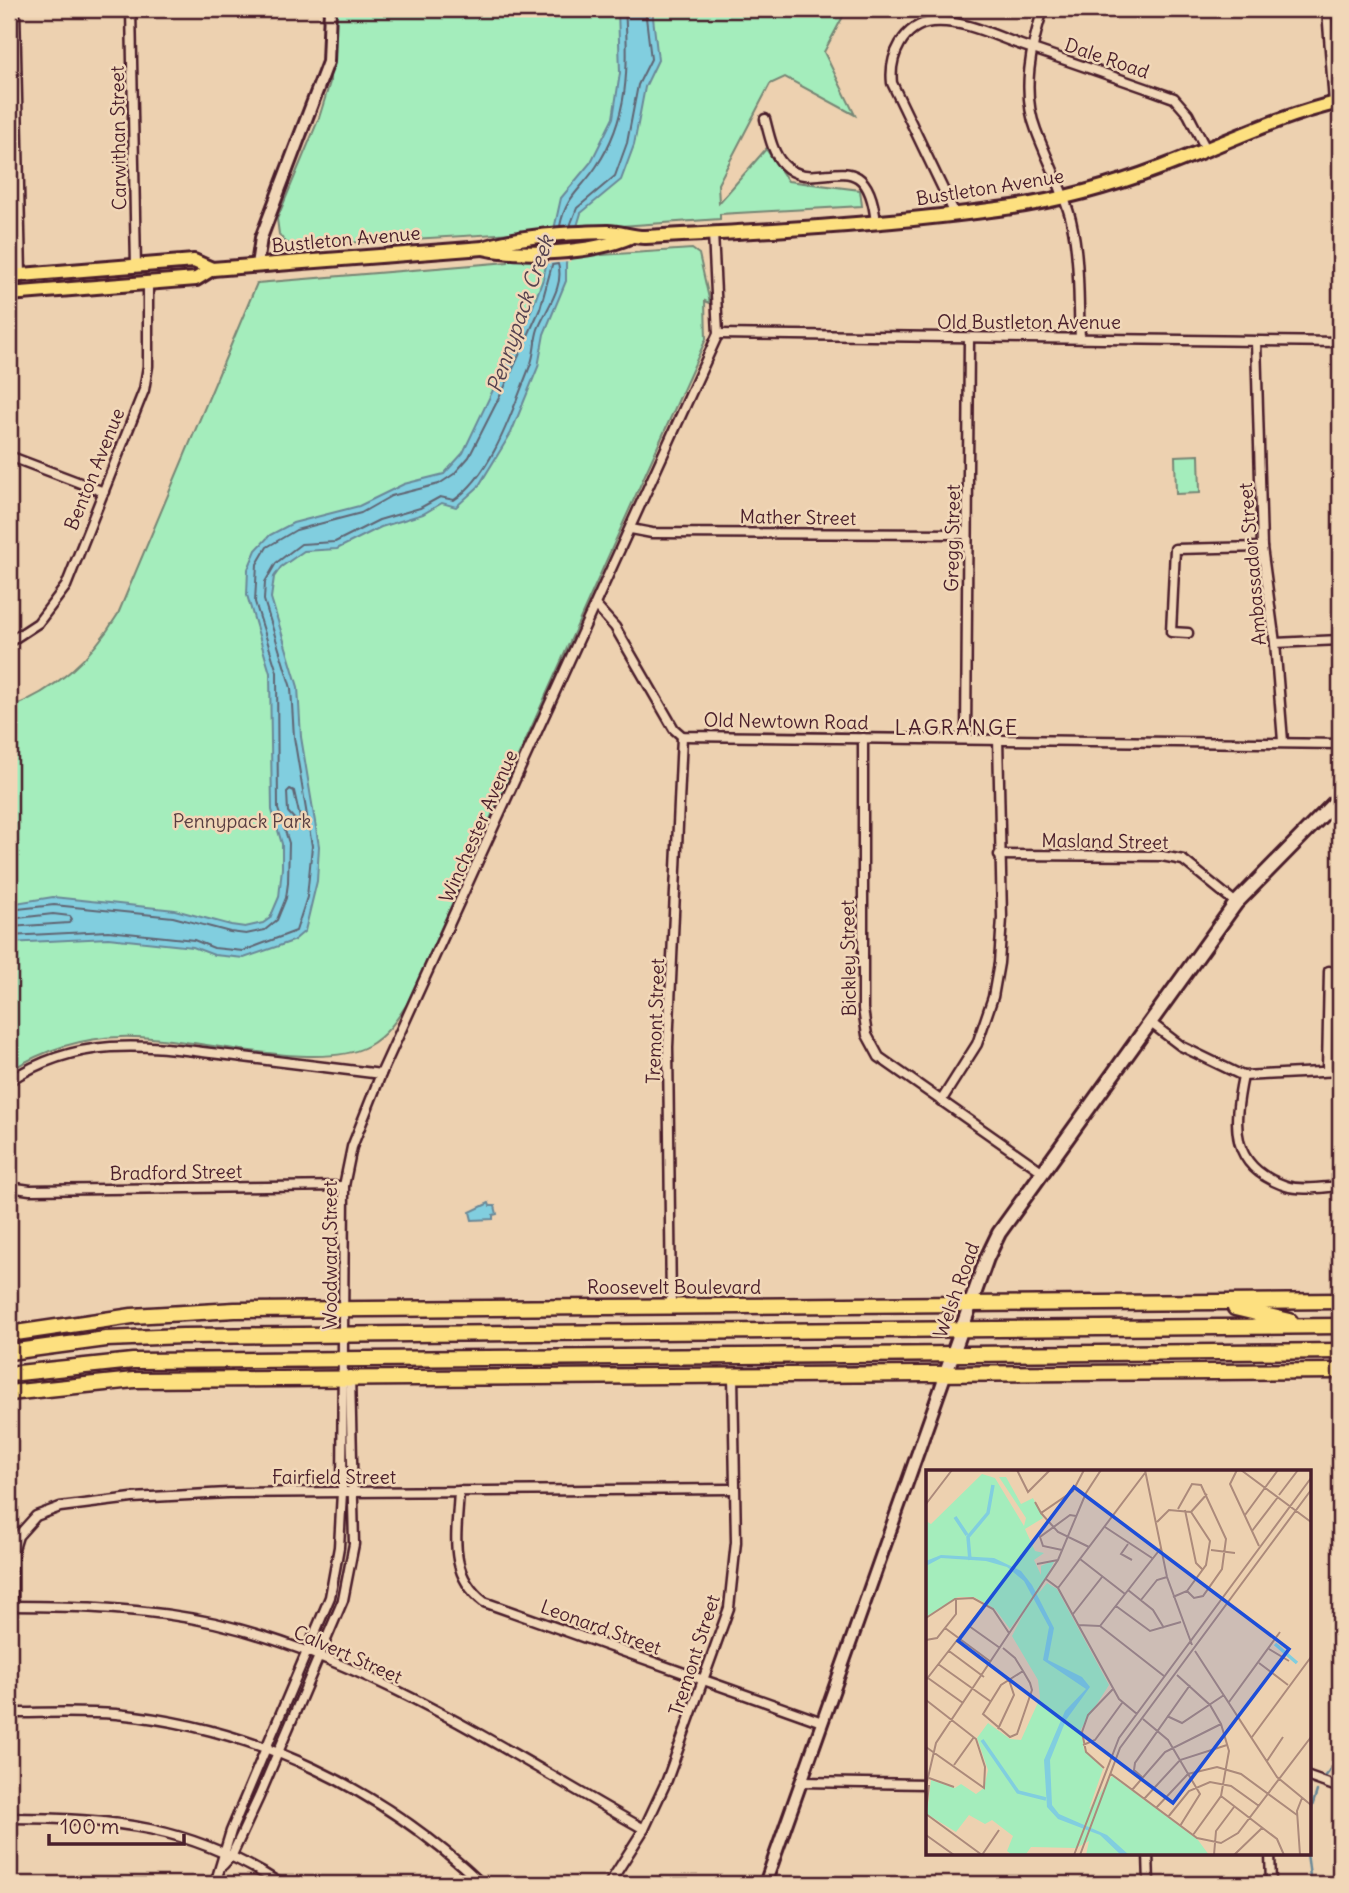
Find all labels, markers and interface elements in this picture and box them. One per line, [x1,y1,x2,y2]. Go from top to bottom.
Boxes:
street label: Dale Road [1062,32,1152,84]
street label: Carwithan Street [105,66,131,210]
street label: Bustleton Avenue [914,163,1066,211]
street label: Bustleton Avenue [271,221,421,257]
water label: Pennypack Creek [480,231,560,396]
street label: Old Bustleton Avenue [937,310,1121,334]
street label: Benton Avenue [59,404,129,534]
street label: Ambassador Street [1233,482,1271,646]
street label: Gregg Street [939,484,965,592]
street label: Mather Street [739,504,857,530]
street label: Old Newtown Road [703,708,869,734]
district label: LAGRANGE [895,714,1019,741]
street label: Winchester Avenue [434,746,522,906]
park label: Pennypack Park [173,809,311,833]
street label: Masland Street [1041,828,1169,854]
street label: Bickley Street [835,900,861,1016]
street label: Tremont Street [641,958,669,1084]
street label: Bradford Street [110,1159,242,1185]
street label: Woodward Street [318,1181,342,1329]
street label: Welsh Road [928,1239,984,1341]
street label: Roosevelt Boulevard [587,1275,761,1299]
street label: Fairfield Street [272,1465,396,1489]
inset map [926,1470,1310,1854]
street label: Tremont Street [663,1591,725,1719]
street label: Leonard Street [537,1594,665,1660]
street label: Calvert Street [290,1619,406,1689]
scale bar [49,1802,184,1846]
text: 100 m [60,1813,119,1840]

